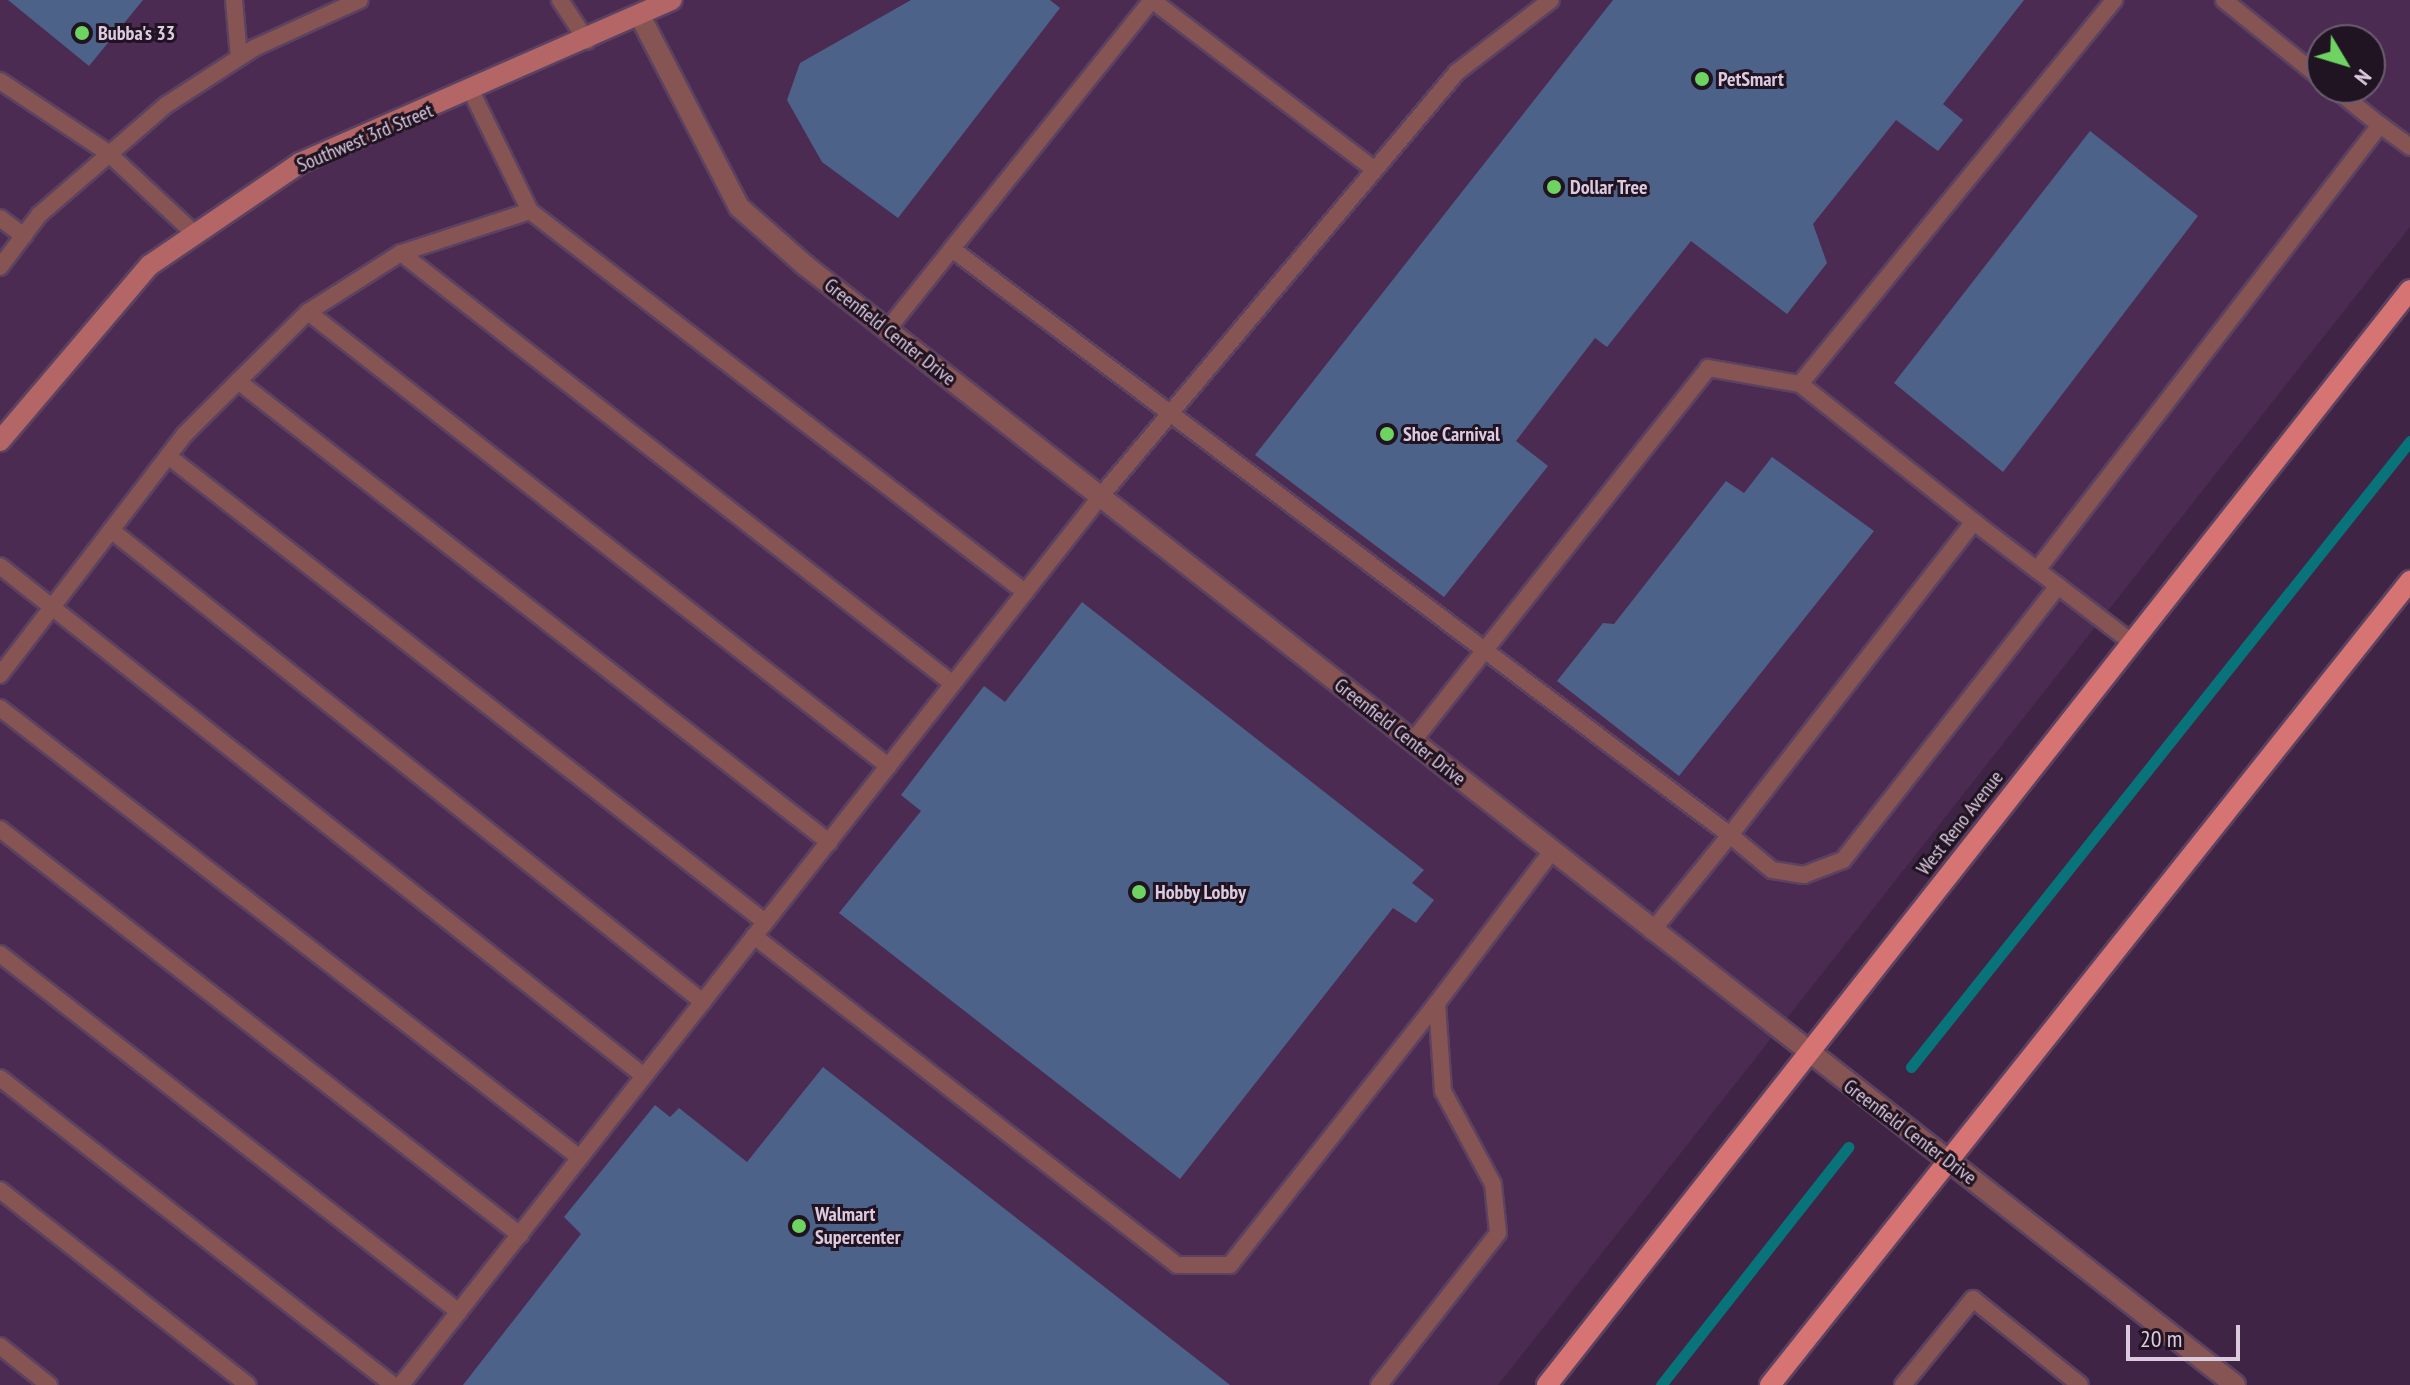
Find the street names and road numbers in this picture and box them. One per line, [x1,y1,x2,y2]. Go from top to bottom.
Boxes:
street label: Southwest 3rd Street [293,99,437,177]
street label: Greenfield Center Drive [819,273,961,391]
street label: Greenfield Center Drive [1329,673,1471,791]
street label: West Reno Avenue [1912,766,2008,880]
street label: Greenfield Center Drive [1839,1074,1981,1190]

